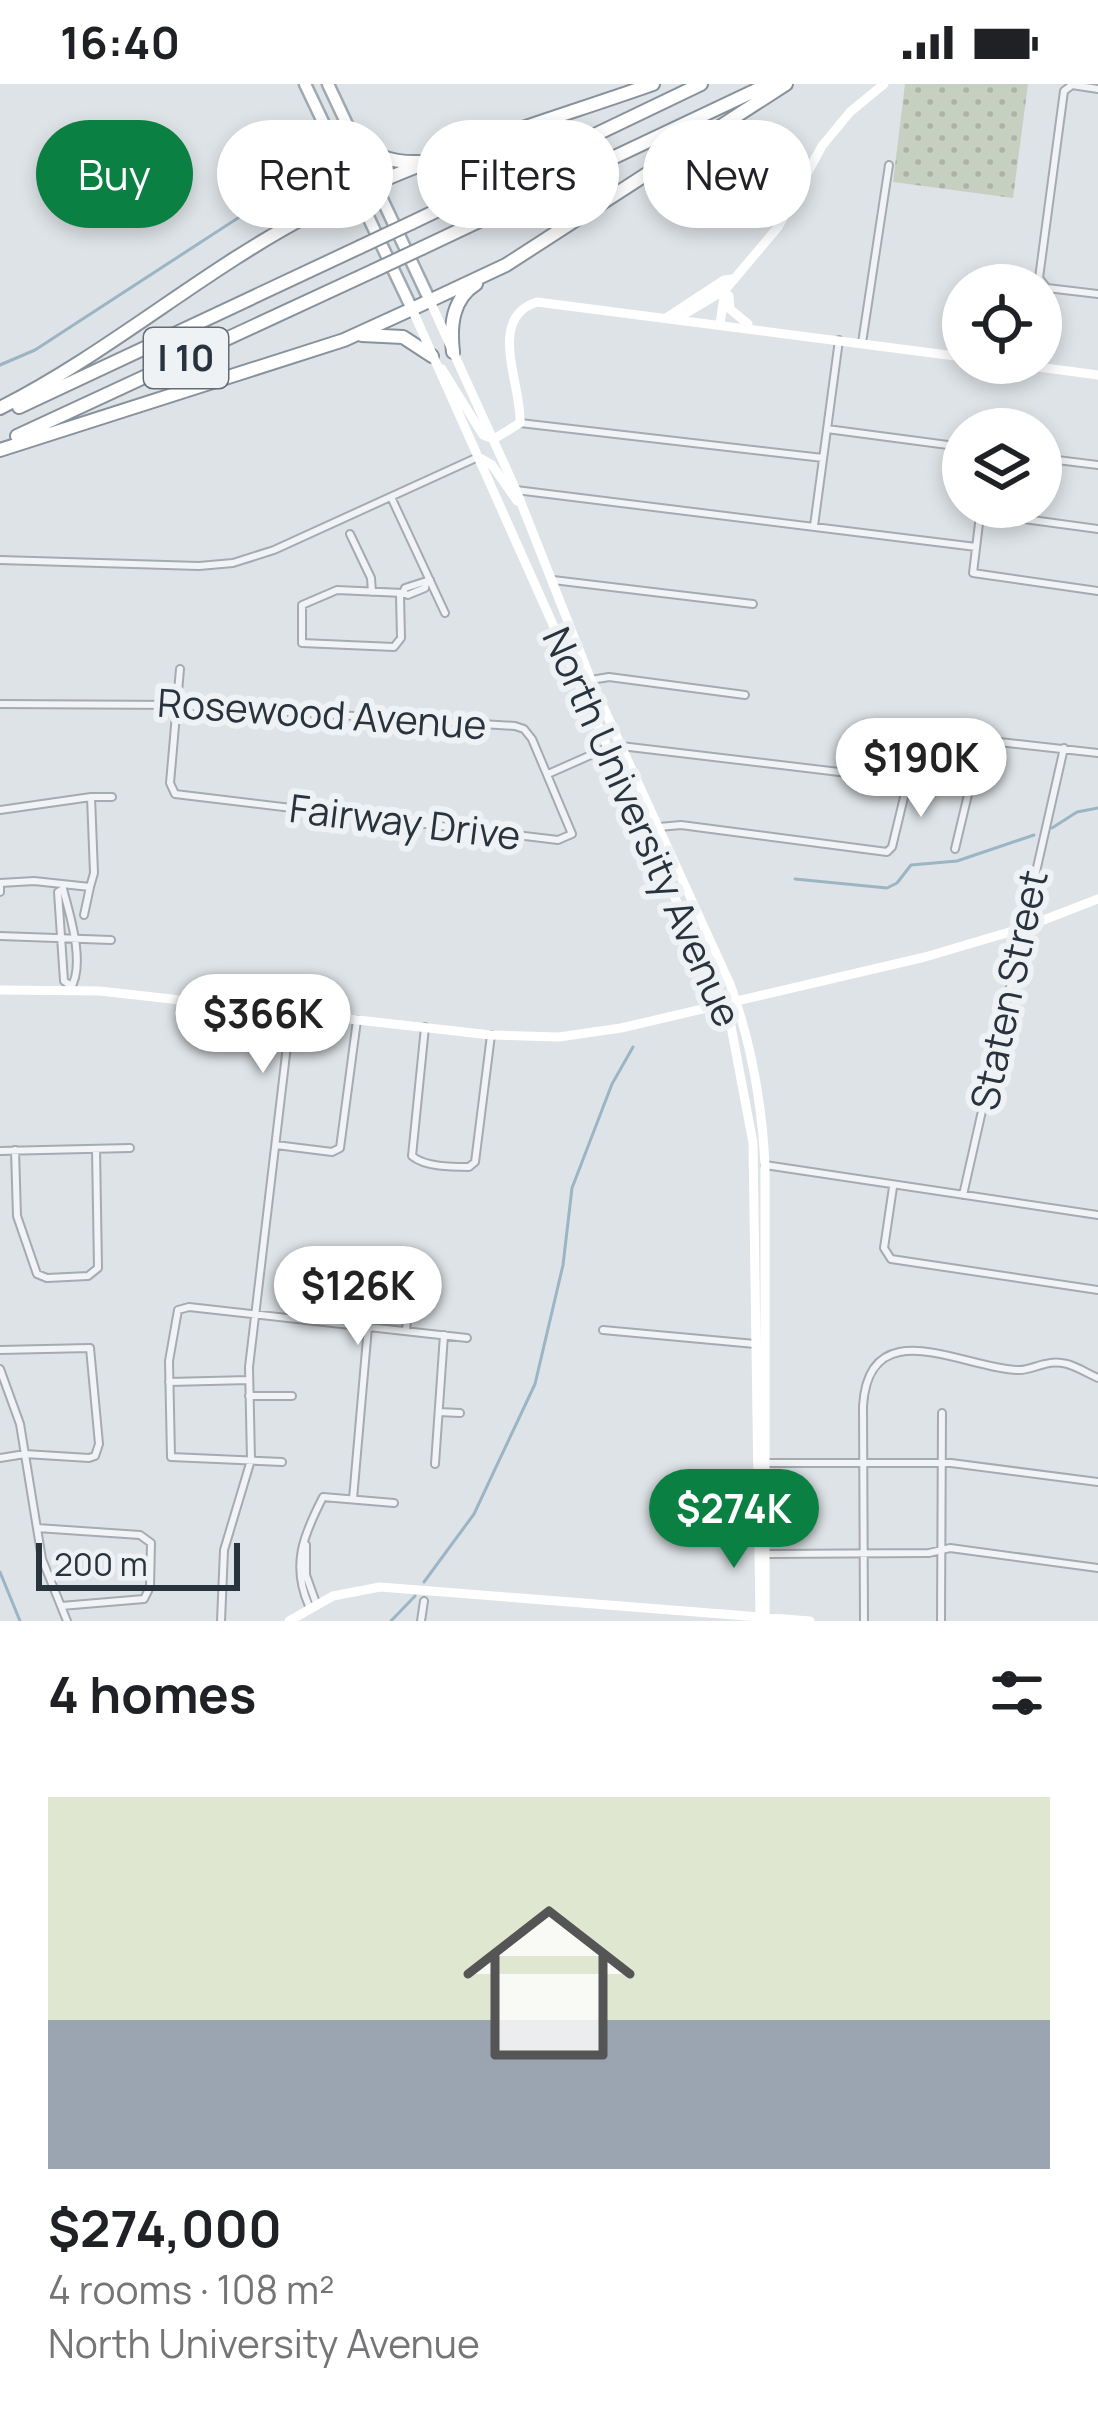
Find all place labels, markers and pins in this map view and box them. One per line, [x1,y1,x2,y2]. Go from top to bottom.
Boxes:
pin: $190K [837,718,1005,820]
pin: $366K [179,974,347,1076]
pin: $126K [274,1246,442,1348]
pin: $274K [650,1469,818,1571]

